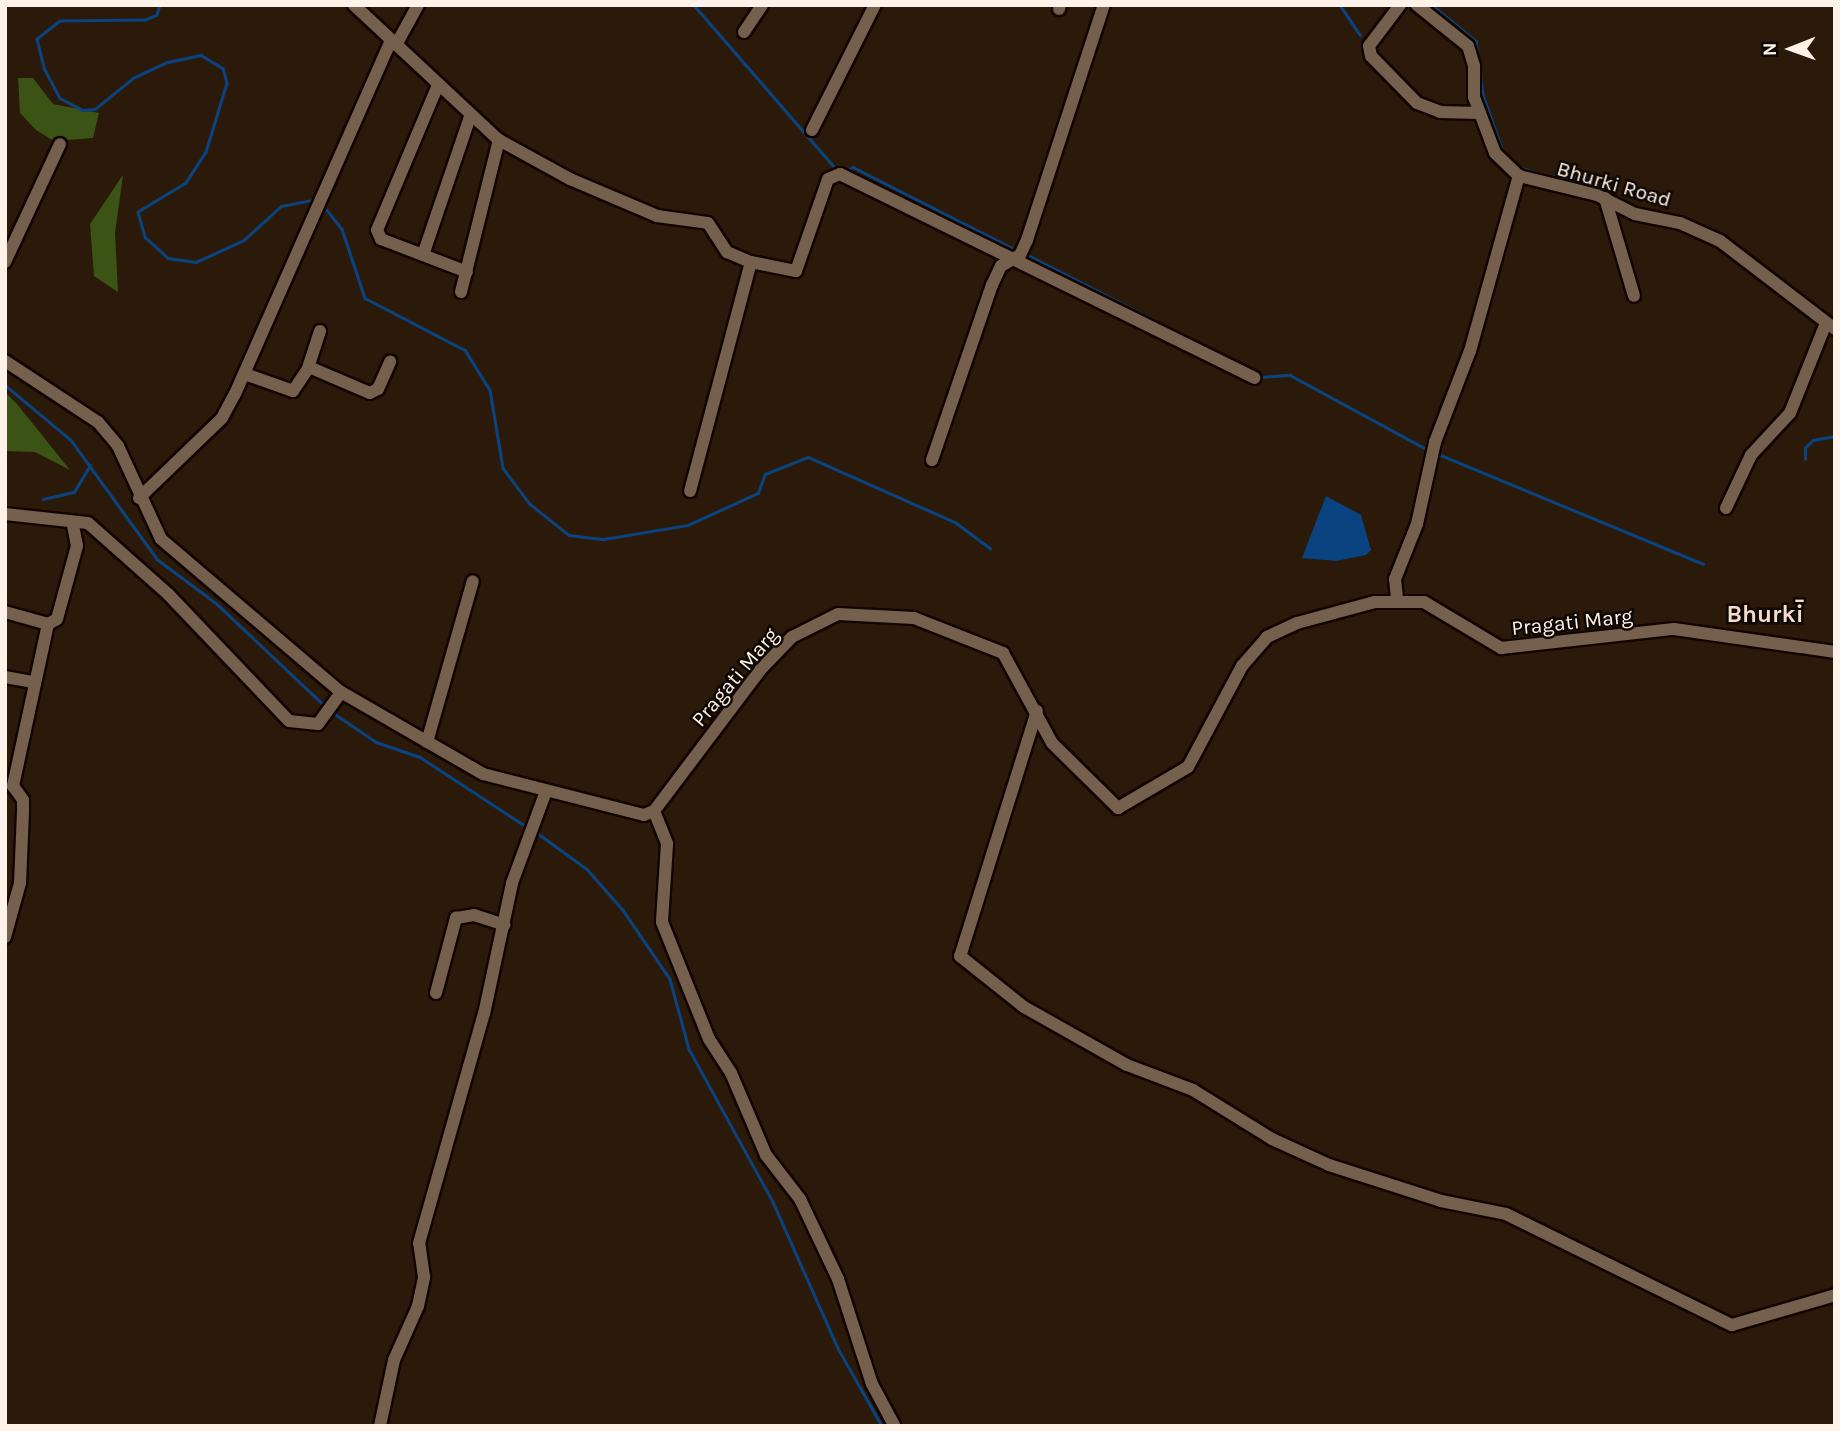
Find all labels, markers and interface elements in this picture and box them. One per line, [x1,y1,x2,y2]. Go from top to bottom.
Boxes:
north arrow [1756,14,1826,84]
text: N [1759,42,1781,56]
street label: Bhurki Road [1554,156,1674,212]
district label: Bhurki̇̄ [1726,601,1804,629]
street label: Pragati Marg [1510,603,1634,641]
street label: Pragati Marg [686,622,784,732]

